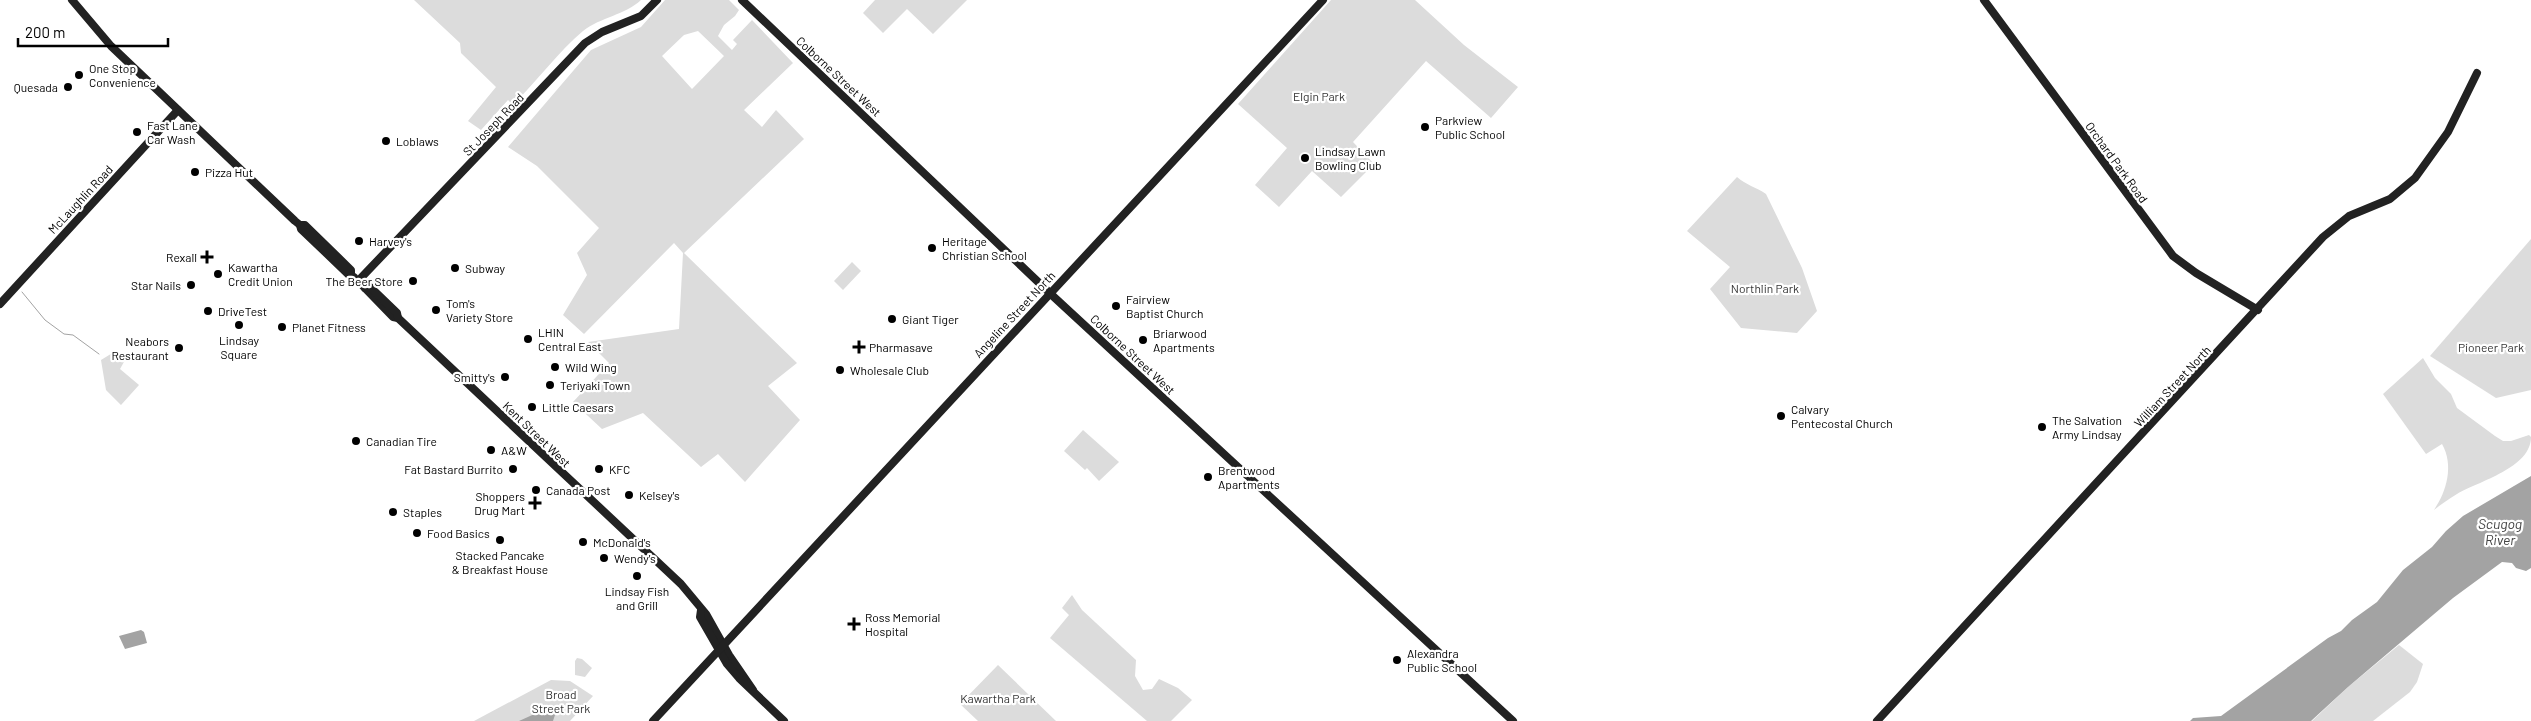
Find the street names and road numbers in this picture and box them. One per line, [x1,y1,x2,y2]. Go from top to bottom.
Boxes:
street label: Colborne Street West [794,33,884,119]
street label: St Joseph Road [460,90,526,158]
street label: Orchard Park Road [2083,119,2151,205]
street label: McLaughlin Road [45,162,115,236]
street label: Angeline Street North [970,268,1058,360]
street label: Colborne Street West [1088,311,1178,397]
street label: William Street North [2131,343,2213,429]
street label: Kent Street West [500,398,574,470]

